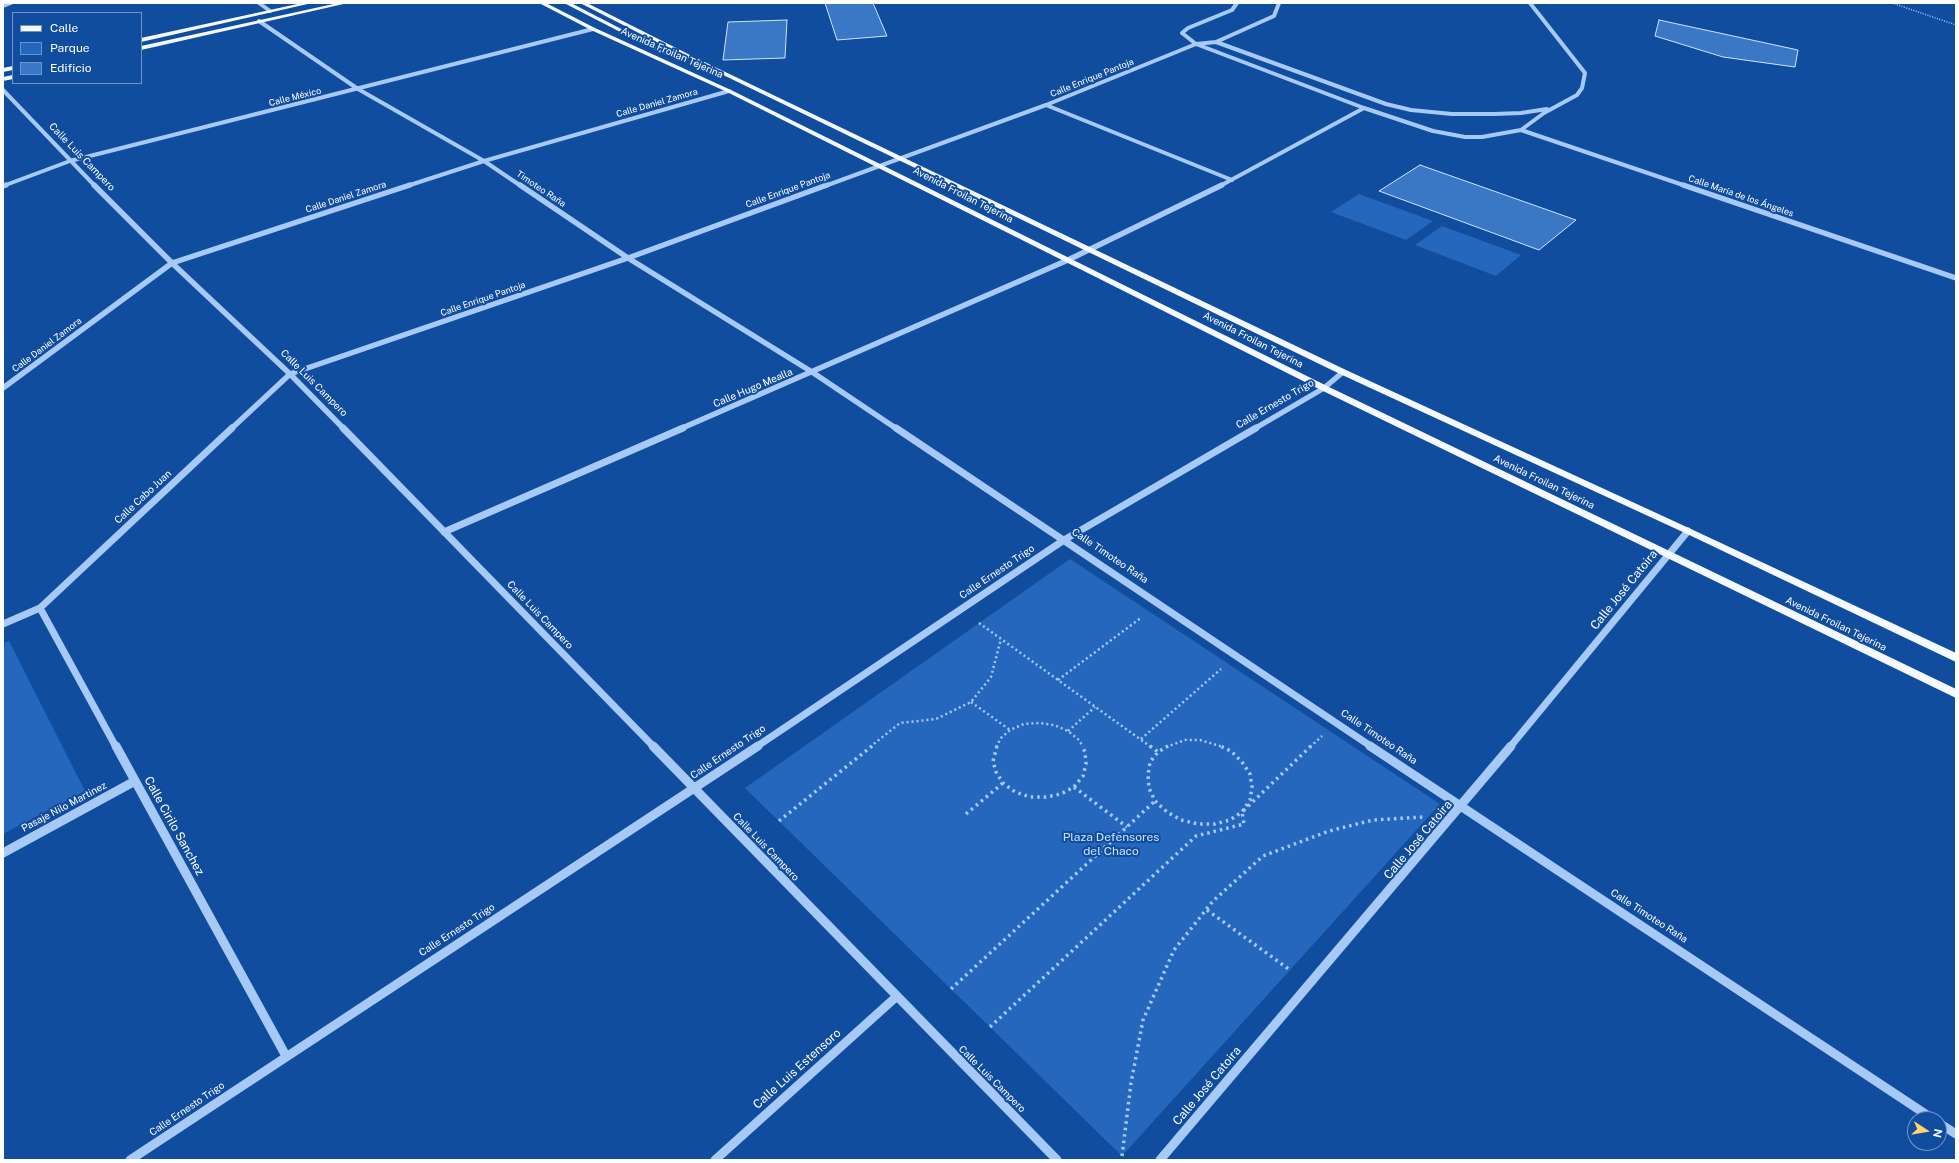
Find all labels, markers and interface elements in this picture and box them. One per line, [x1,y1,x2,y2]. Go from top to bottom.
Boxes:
legend [12,12,142,84]
text: Calle [50,21,78,35]
street label: Avenida Froilan Tejerina [619,25,725,81]
text: Parque [50,41,90,55]
street label: Calle Enrique Pantoja [1049,56,1135,100]
text: Edificio [50,61,92,75]
street label: Calle México [268,85,322,109]
street label: Calle Daniel Zamora [615,86,699,120]
street label: Calle Luis Campero [46,121,118,193]
street label: Avenida Froilan Tejerina [911,164,1015,226]
street label: Timoteo Raña [514,169,568,209]
street label: Calle Enrique Pantoja [744,170,832,210]
street label: Calle María de los Ángeles [1687,173,1795,219]
street label: Calle Daniel Zamora [304,179,388,215]
street label: Calle Enrique Pantoja [439,279,527,319]
street label: Avenida Froilan Tejerina [1201,309,1305,371]
street label: Calle Daniel Zamora [10,315,84,375]
street label: Calle Luis Campero [278,347,350,419]
street label: Calle Hugo Mealla [712,366,794,410]
street label: Calle Ernesto Trigo [1234,377,1316,431]
street label: Avenida Froilan Tejerina [1492,452,1596,512]
street label: Calle Cabo Juan [112,468,174,526]
street label: Calle Timoteo Raña [1069,526,1151,586]
street label: Calle Ernesto Trigo [957,542,1037,602]
street label: Calle José Catoira [1587,547,1661,633]
street label: Calle Luis Campero [504,579,576,651]
street label: Avenida Froilan Tejerina [1784,594,1888,654]
street label: Calle Timoteo Raña [1338,707,1420,767]
street label: Calle Ernesto Trigo [688,722,768,782]
street label: Calle Cirilo Sanchez [141,774,207,878]
street label: Pasaje Nilo Martinez [19,779,109,835]
street label: Calle José Catoira [1381,798,1455,882]
street label: Calle Luis Campero [730,811,802,883]
park label: Plaza Defensores del Chaco [1063,830,1159,858]
street label: Calle Timoteo Raña [1608,887,1690,945]
street label: Calle Ernesto Trigo [417,901,497,959]
street label: Calle Luis Estensoro [750,1026,844,1112]
street label: Calle Luis Campero [956,1043,1028,1115]
street label: Calle José Catoira [1170,1044,1244,1128]
street label: Calle Ernesto Trigo [147,1079,227,1139]
north arrow [1907,1111,1947,1151]
text: N [1931,1128,1945,1139]

